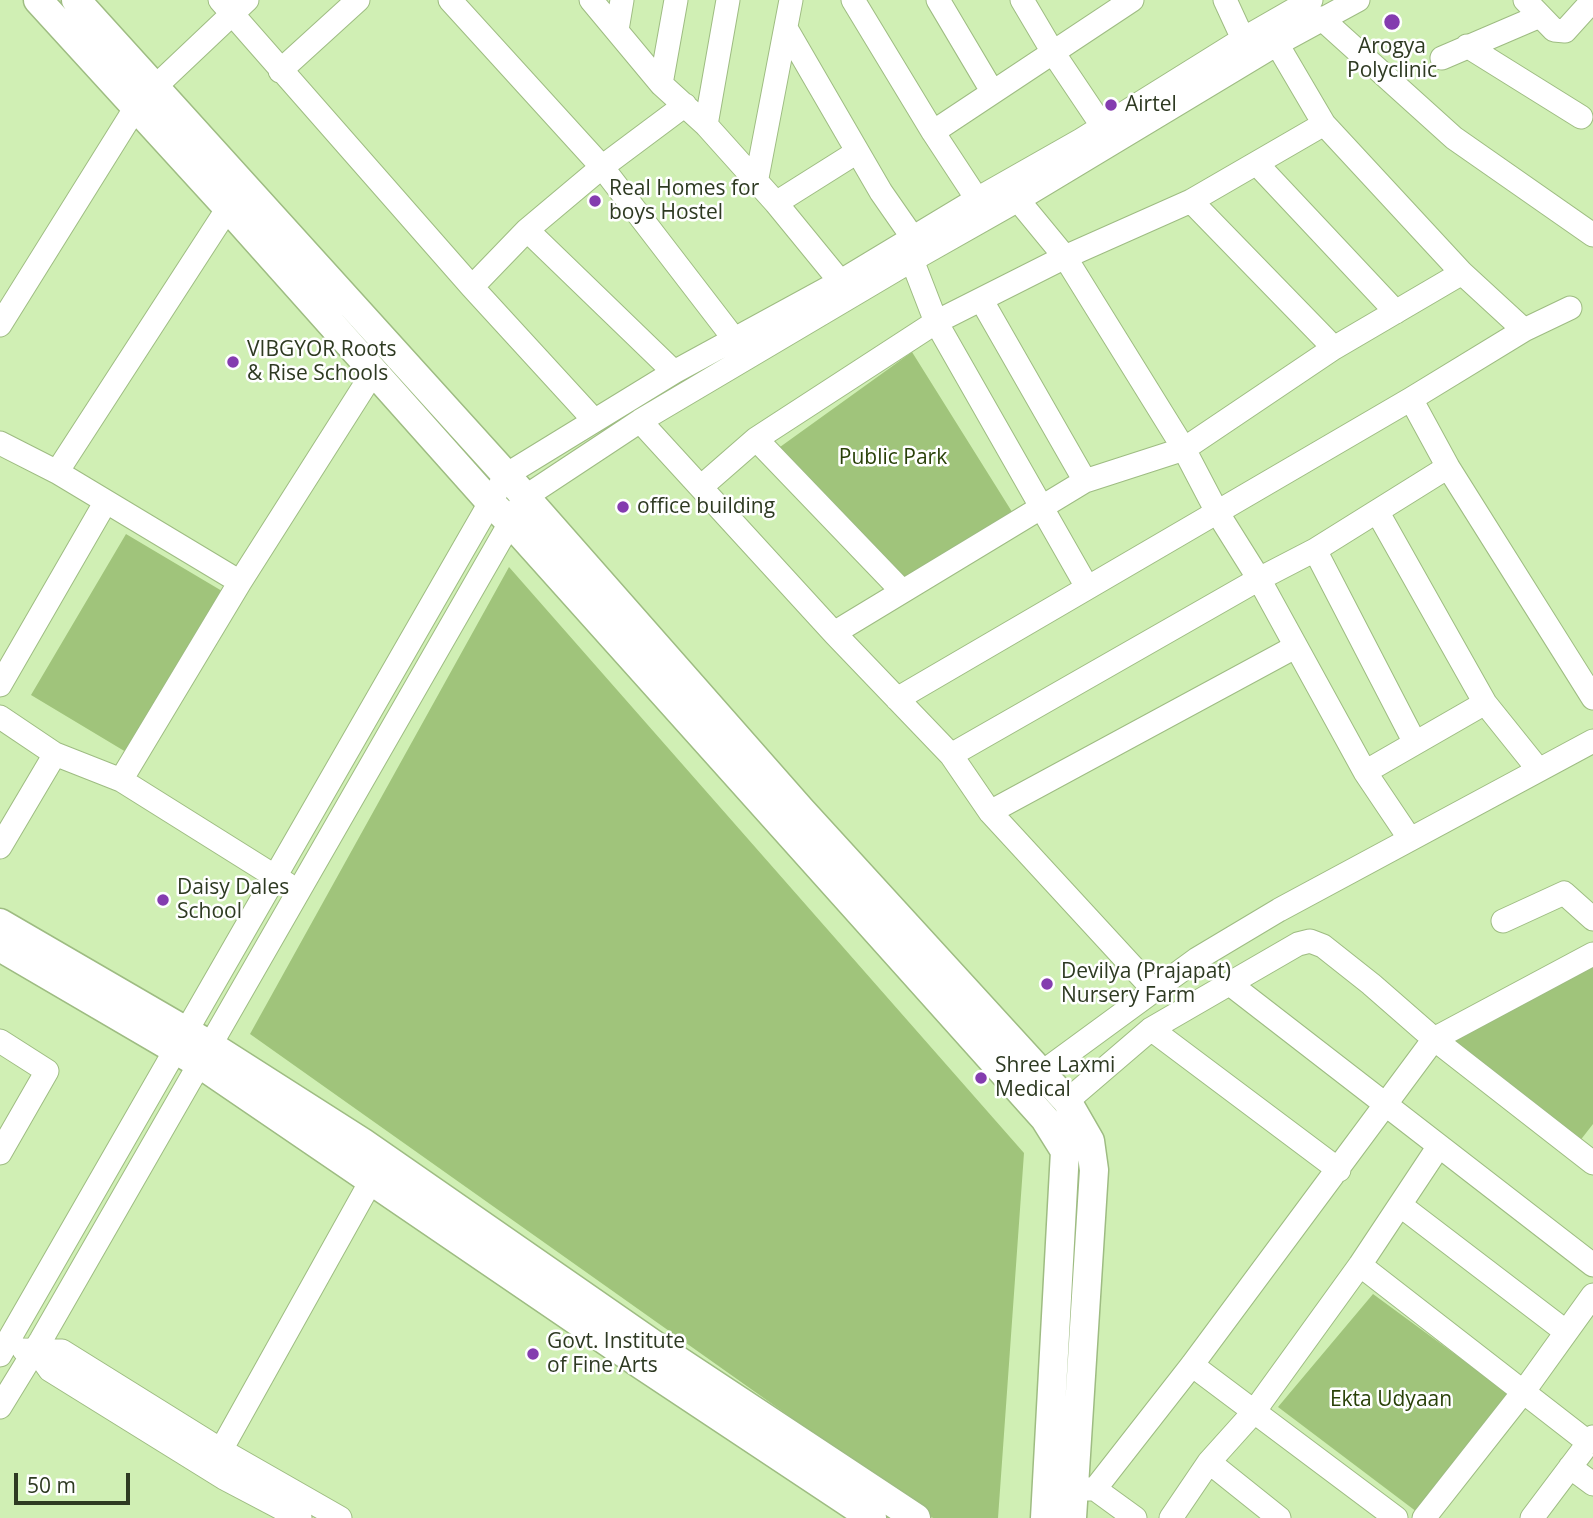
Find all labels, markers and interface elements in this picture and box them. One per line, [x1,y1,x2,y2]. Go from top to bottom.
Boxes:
marker: Arogya Polyclinic [1382,12,1402,32]
place label: Arogya Polyclinic [1347,34,1437,84]
place label: Airtel [1125,92,1177,118]
marker: Airtel [1103,97,1119,113]
place label: Real Homes for boys Hostel [609,176,759,226]
marker: Real Homes for boys Hostel [587,193,603,209]
place label: VIBGYOR Roots & Rise Schools [247,337,396,387]
marker: VIBGYOR Roots & Rise Schools [225,354,241,370]
park label: Public Park [839,445,947,471]
place label: office building [637,494,775,520]
marker: office building [615,499,631,515]
place label: Daisy Dales School [177,875,289,925]
marker: Daisy Dales School [155,892,171,908]
place label: Devilya (Prajapat) Nursery Farm [1061,959,1231,1009]
marker: Devilya (Prajapat) Nursery Farm [1039,976,1055,992]
place label: Shree Laxmi Medical [995,1053,1115,1103]
marker: Shree Laxmi Medical [973,1070,989,1086]
place label: Govt. Institute of Fine Arts [547,1329,685,1379]
marker: Govt. Institute of Fine Arts [525,1346,541,1362]
park label: Ekta Udyaan [1330,1387,1452,1413]
scale bar [18,1458,133,1502]
text: 50 m [27,1471,76,1499]

